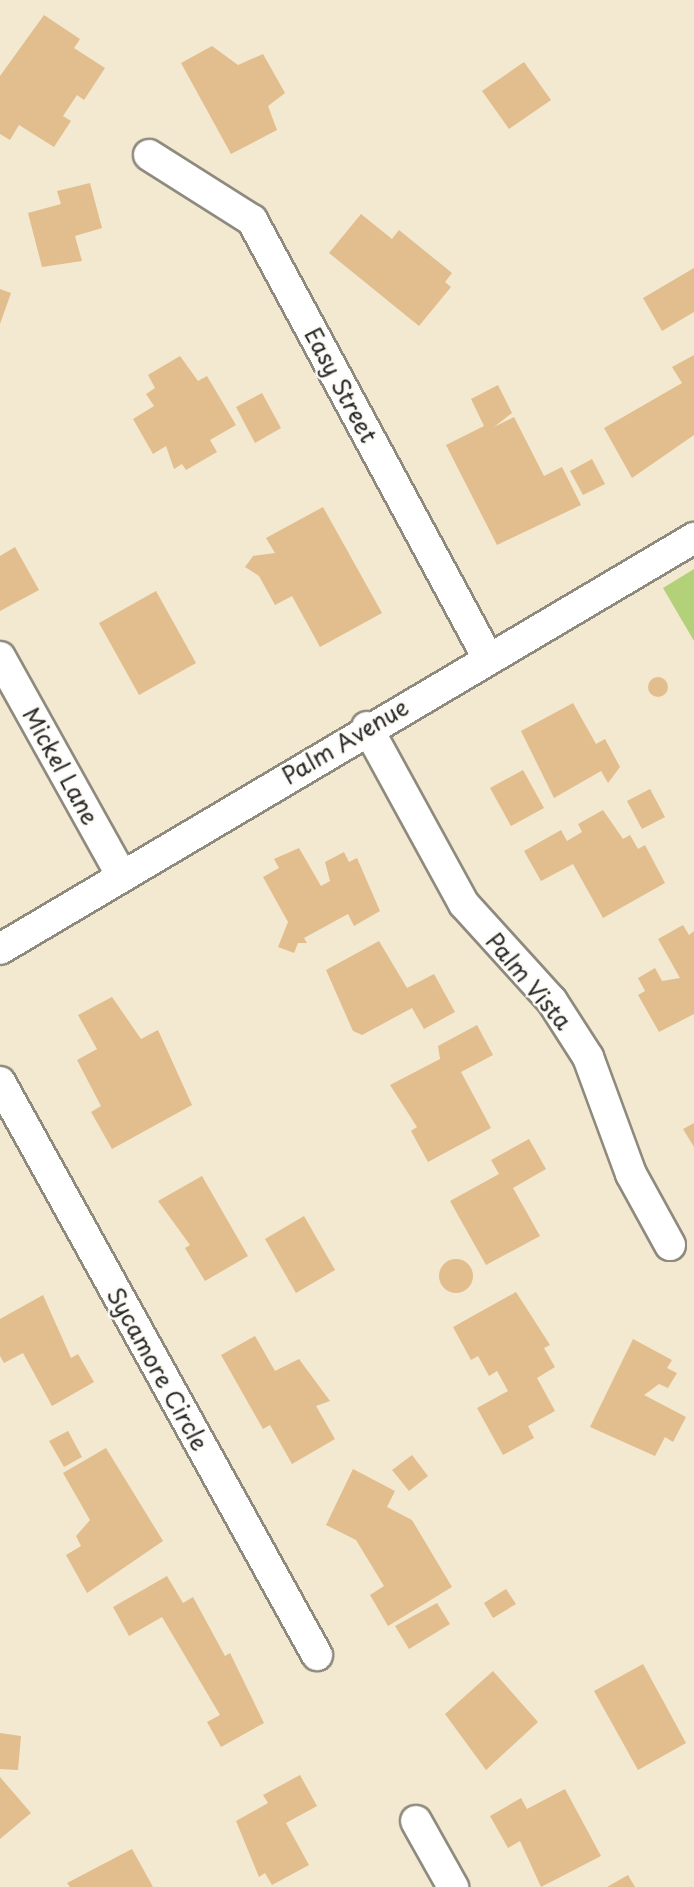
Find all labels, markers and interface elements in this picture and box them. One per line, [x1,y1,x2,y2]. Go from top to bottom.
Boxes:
street label: Easy Street [299,322,383,448]
street label: Palm Avenue [277,693,413,789]
street label: Mickel Lane [17,702,105,830]
street label: Palm Vista [481,927,577,1035]
street label: Sycamore Circle [102,1282,214,1456]

